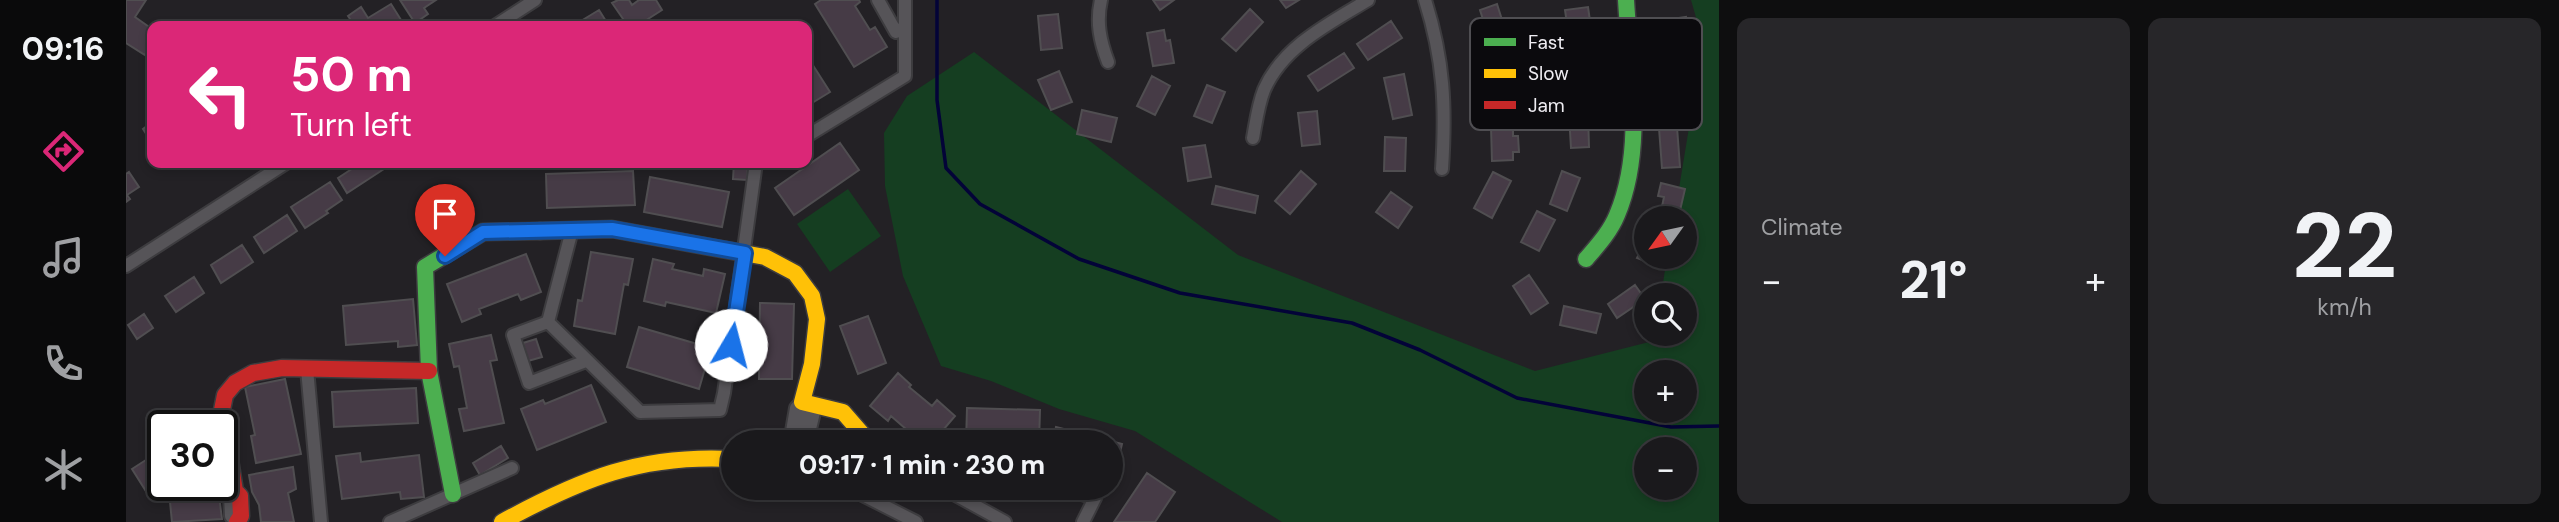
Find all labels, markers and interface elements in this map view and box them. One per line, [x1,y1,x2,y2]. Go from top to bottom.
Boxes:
legend [1470,18,1702,130]
text: 09:16 [22,28,104,70]
text: Fast [1528,30,1564,55]
text: 50 m [290,42,413,106]
icon: left [175,49,266,140]
text: Slow [1528,61,1569,86]
text: Jam [1528,93,1565,118]
text: Turn left [290,104,412,146]
icon: directions [39,127,88,176]
pin [415,184,475,256]
text: 22 [2292,187,2397,305]
icon: arrive [426,195,464,233]
north arrow [1634,206,1698,270]
map controls [1634,206,1697,500]
text: Climate [1761,212,1843,242]
icon: music [39,233,88,282]
text: 21° [1899,246,1968,314]
text: − [1761,256,1782,306]
text: + [2085,256,2106,306]
button: search [1634,283,1697,346]
text: km/h [2317,292,2372,322]
position arrow [694,308,768,382]
icon: phone [39,339,88,388]
button: + [1634,360,1697,423]
speed limit sign: 30 [147,410,238,501]
button: − [1634,437,1697,500]
icon: climate [39,445,88,494]
text: 09:17 · 1 min · 230 m [799,448,1045,482]

